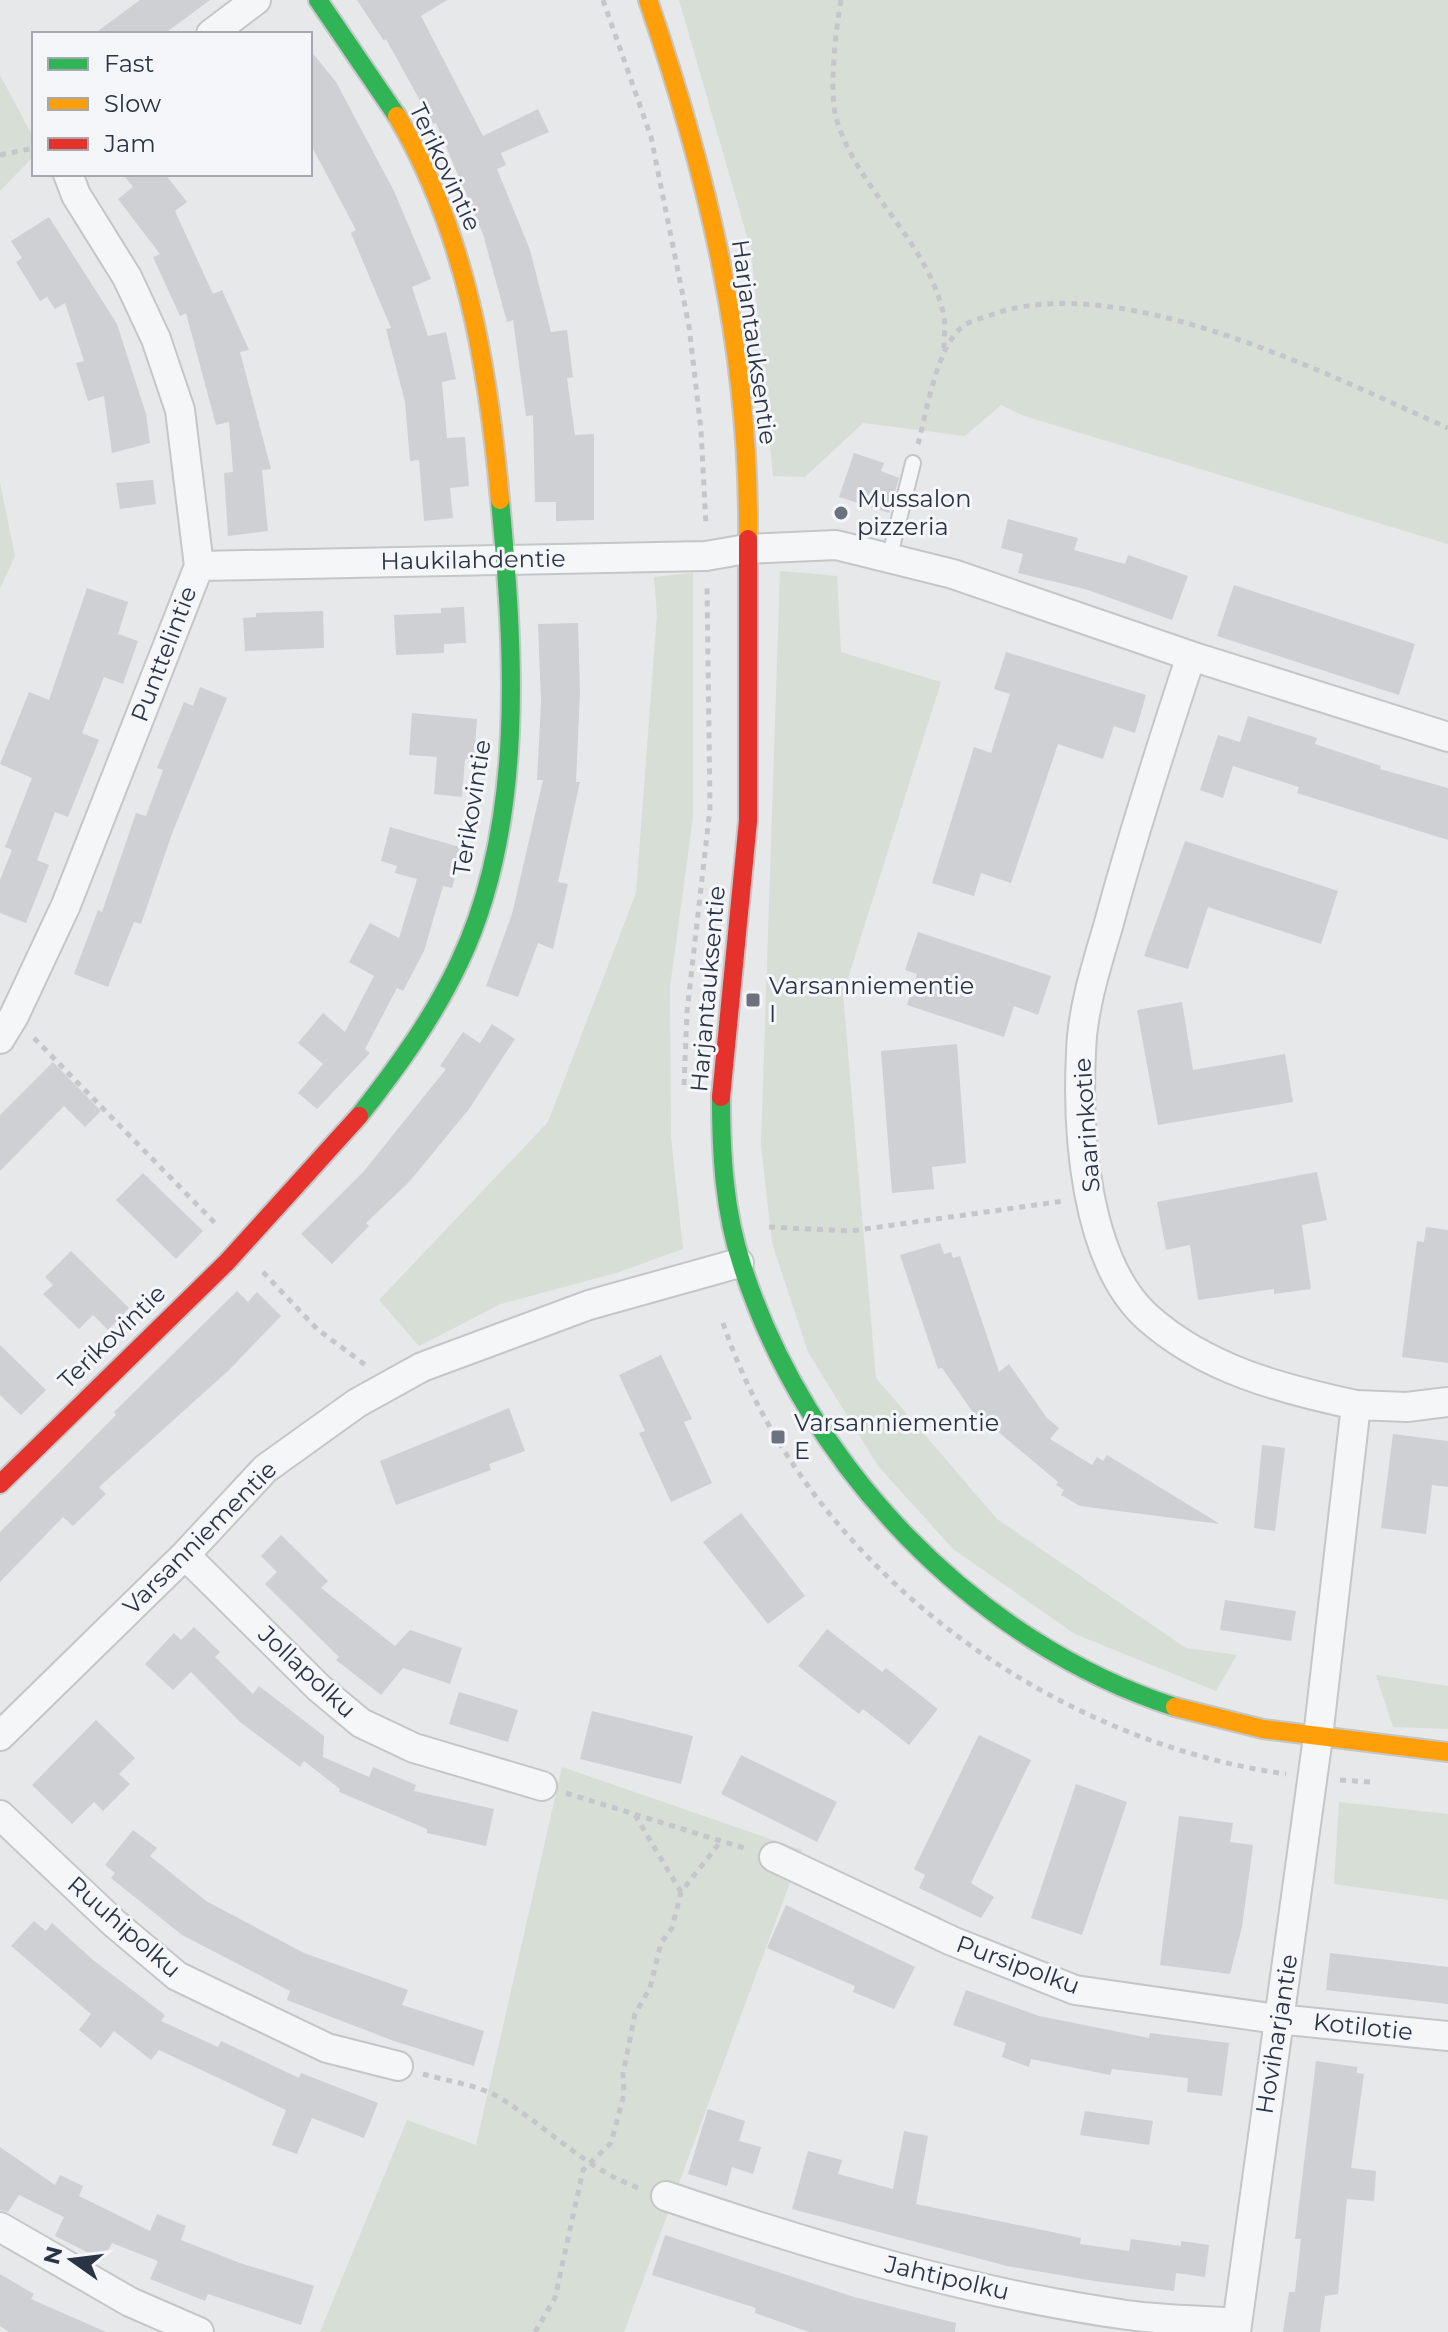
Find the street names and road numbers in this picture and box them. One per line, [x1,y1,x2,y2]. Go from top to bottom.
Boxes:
street label: Terikovintie [403,98,488,235]
street label: Harjantauksentie [726,237,783,446]
street label: Haukilahdentie [380,543,566,576]
street label: Punttelintie [124,582,203,726]
street label: Terikovintie [446,738,497,878]
street label: Harjantauksentie [684,885,731,1093]
street label: Saarinkotie [1067,1057,1106,1193]
street label: Terikovintie [52,1278,171,1395]
street label: Varsanniementie [117,1455,282,1620]
street label: Jollapolku [252,1619,362,1724]
street label: Ruuhipolku [62,1870,187,1984]
street label: Pursipolku [953,1929,1084,2000]
street label: Hoviharjantie [1250,1952,1303,2116]
street label: Kotilotie [1312,2007,1414,2046]
street label: Jahtipolku [881,2249,1012,2306]

